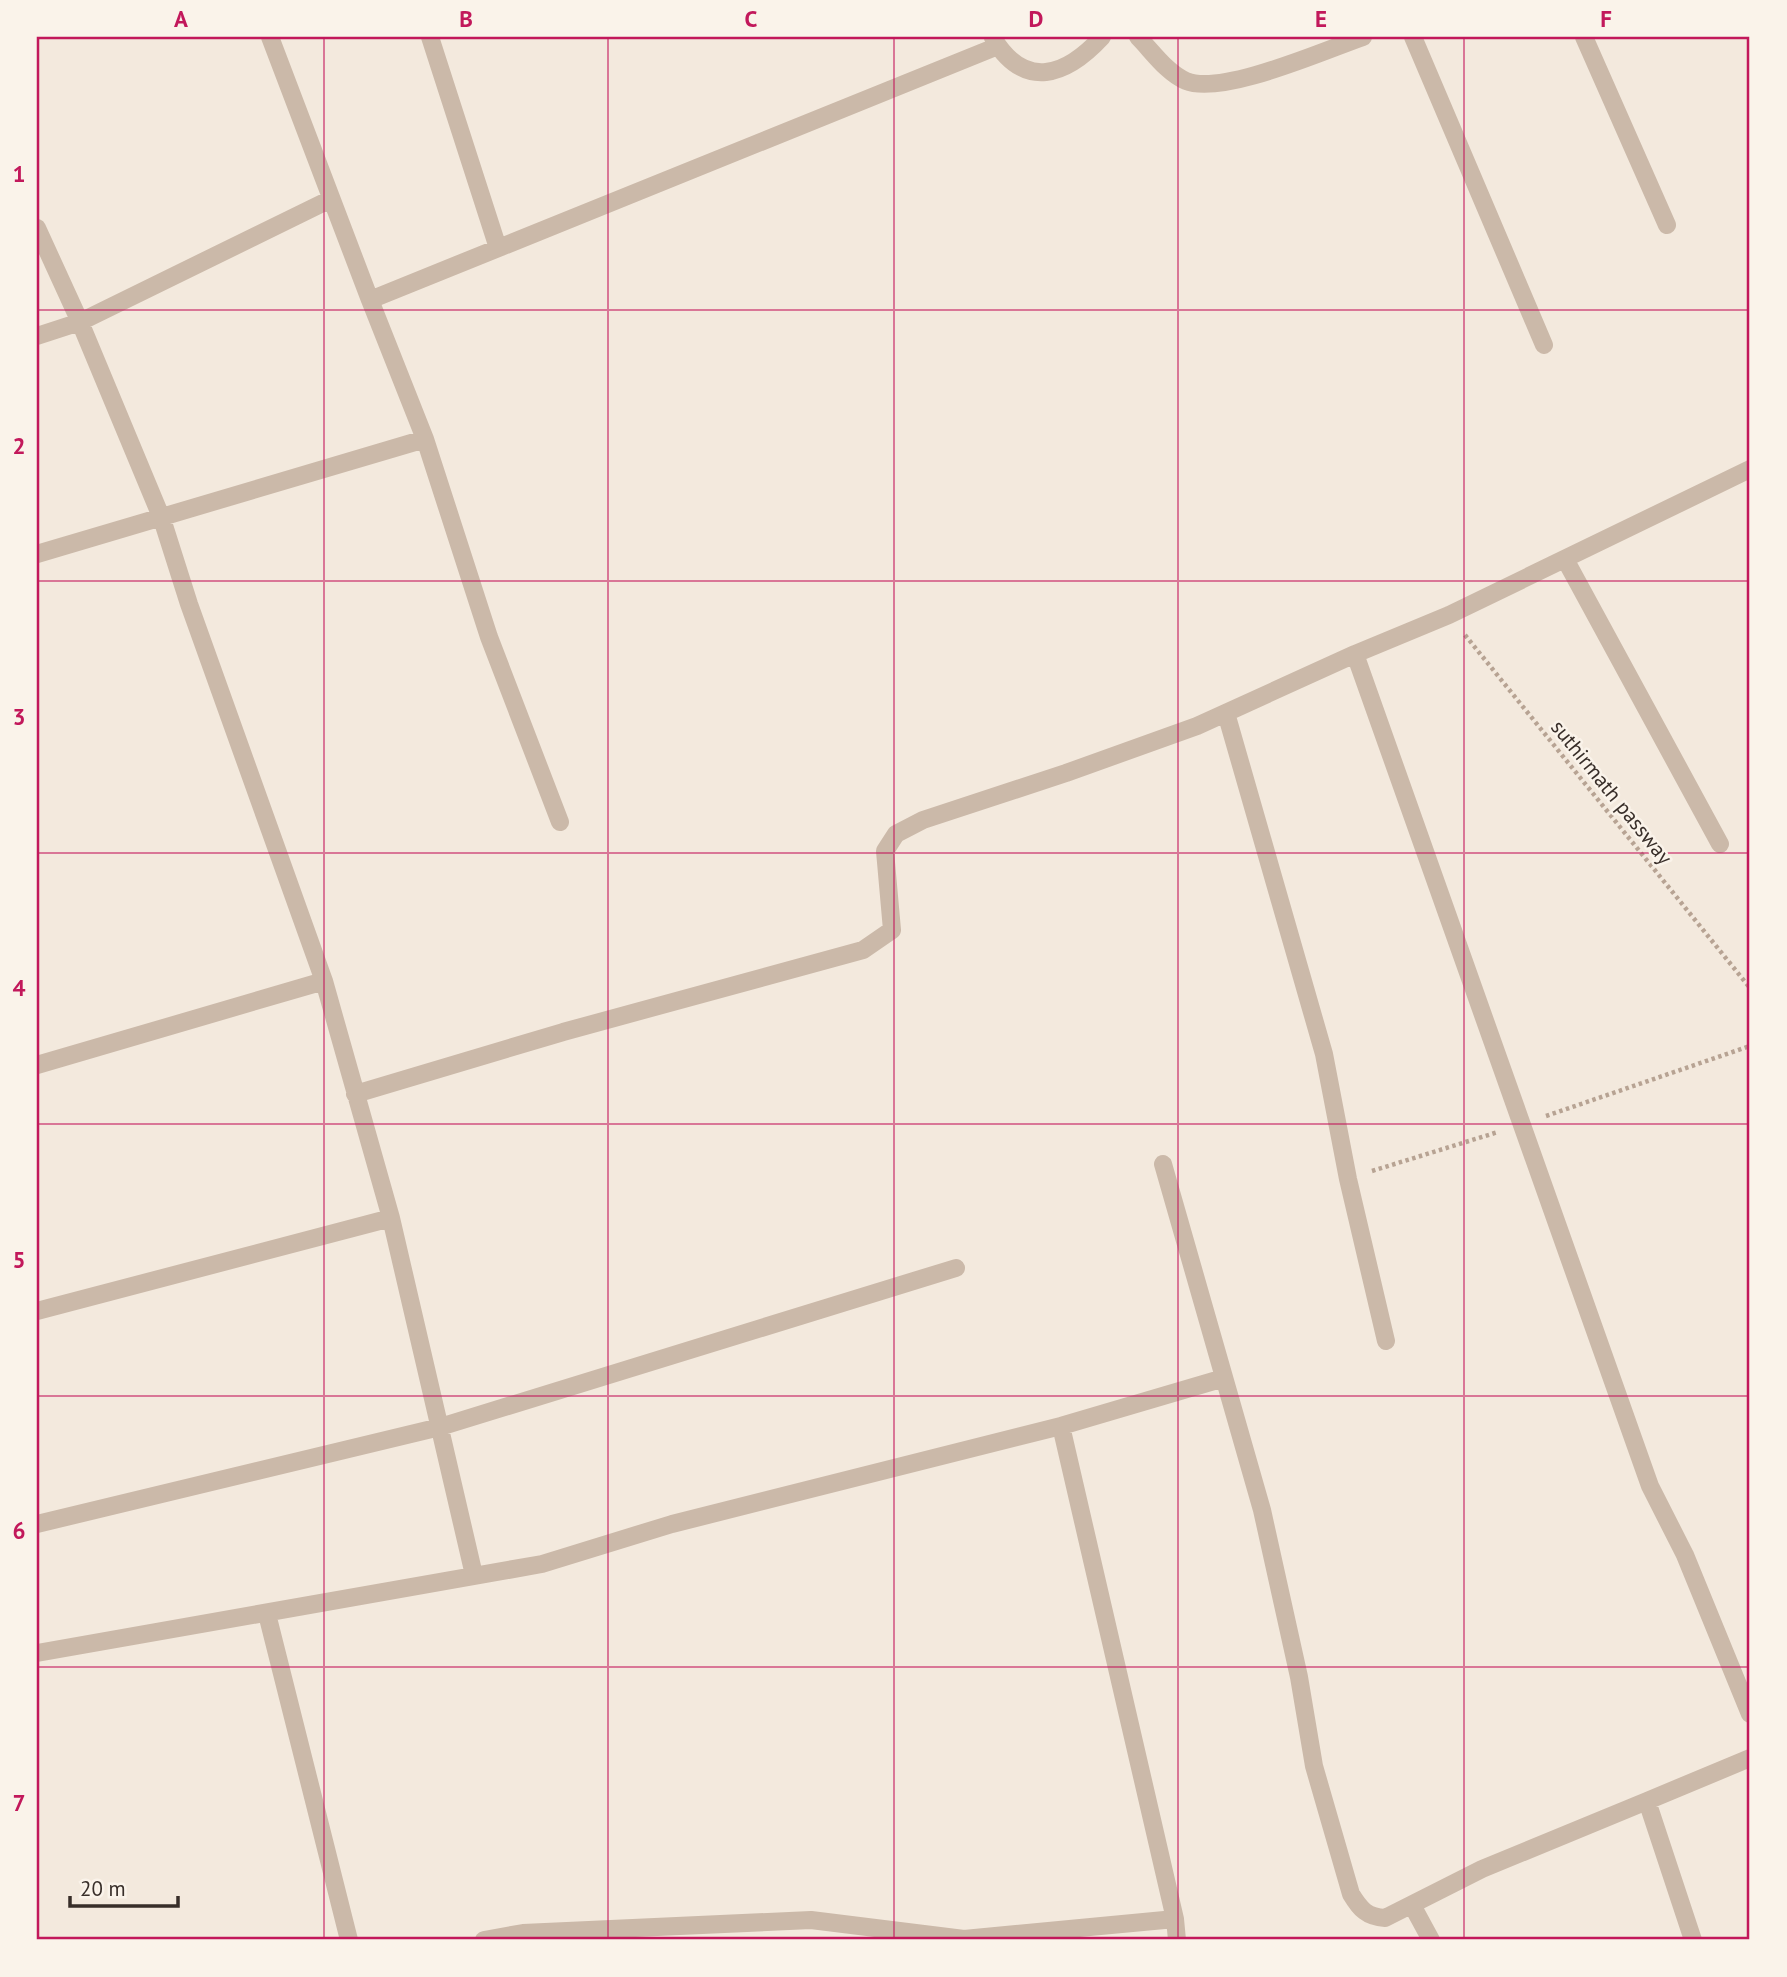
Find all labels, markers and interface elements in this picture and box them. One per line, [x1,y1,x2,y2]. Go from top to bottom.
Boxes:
text: A [174,4,188,33]
text: B [459,4,473,33]
text: C [745,4,758,33]
text: D [1029,4,1043,33]
text: E [1315,4,1327,33]
text: F [1600,4,1612,33]
text: 1 [12,159,26,188]
text: 2 [12,431,26,460]
text: 3 [12,702,26,731]
street label: suthirmath passway [1545,714,1679,870]
text: 4 [12,973,26,1002]
text: 5 [12,1245,26,1274]
text: 6 [12,1516,26,1545]
text: 7 [12,1788,26,1817]
scale bar [70,1865,178,1909]
text: 20 m [80,1875,126,1902]

